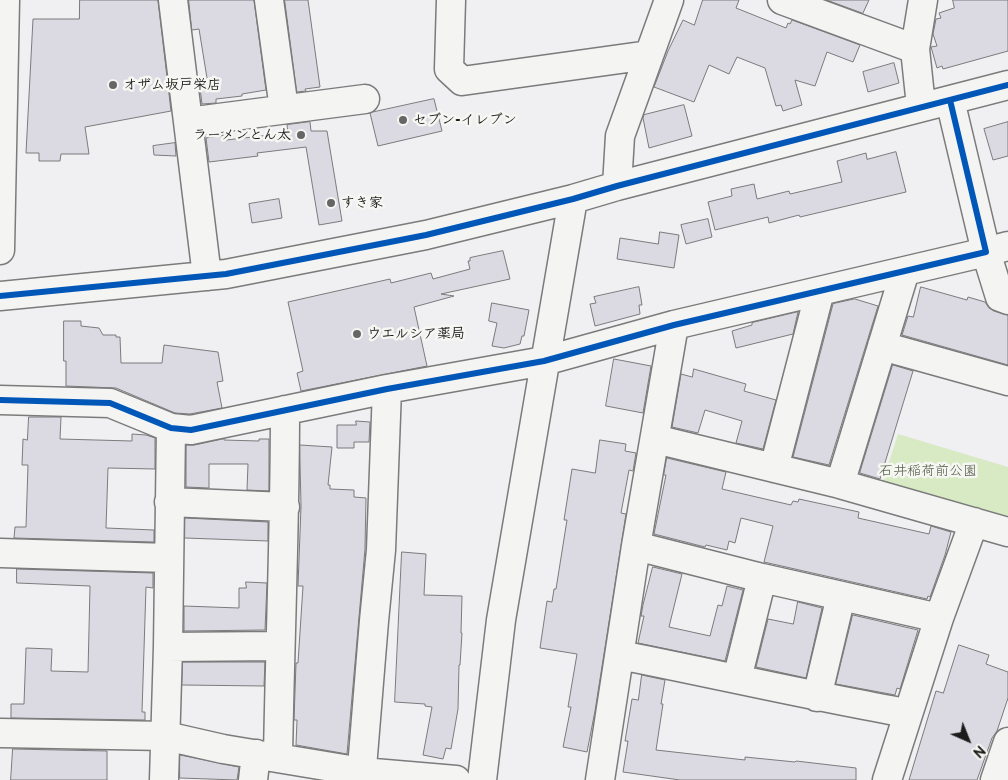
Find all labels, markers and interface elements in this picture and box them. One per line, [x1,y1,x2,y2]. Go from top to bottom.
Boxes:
place label: オザム坂戸栄店 [123,77,221,93]
marker: オザム坂戸栄店 [107,79,119,91]
place label: セブン-イレブン [413,112,517,128]
marker: セブン-イレブン [397,114,409,126]
place label: ラーメンとん太 [193,127,291,143]
marker: ラーメンとん太 [295,129,307,141]
place label: すき家 [341,195,383,211]
marker: すき家 [325,197,337,209]
place label: ウエルシア薬局 [367,326,465,342]
marker: ウエルシア薬局 [351,328,363,340]
park label: 石井稲荷前公園 [879,463,977,479]
north arrow [943,715,993,765]
text: N [969,741,988,761]

